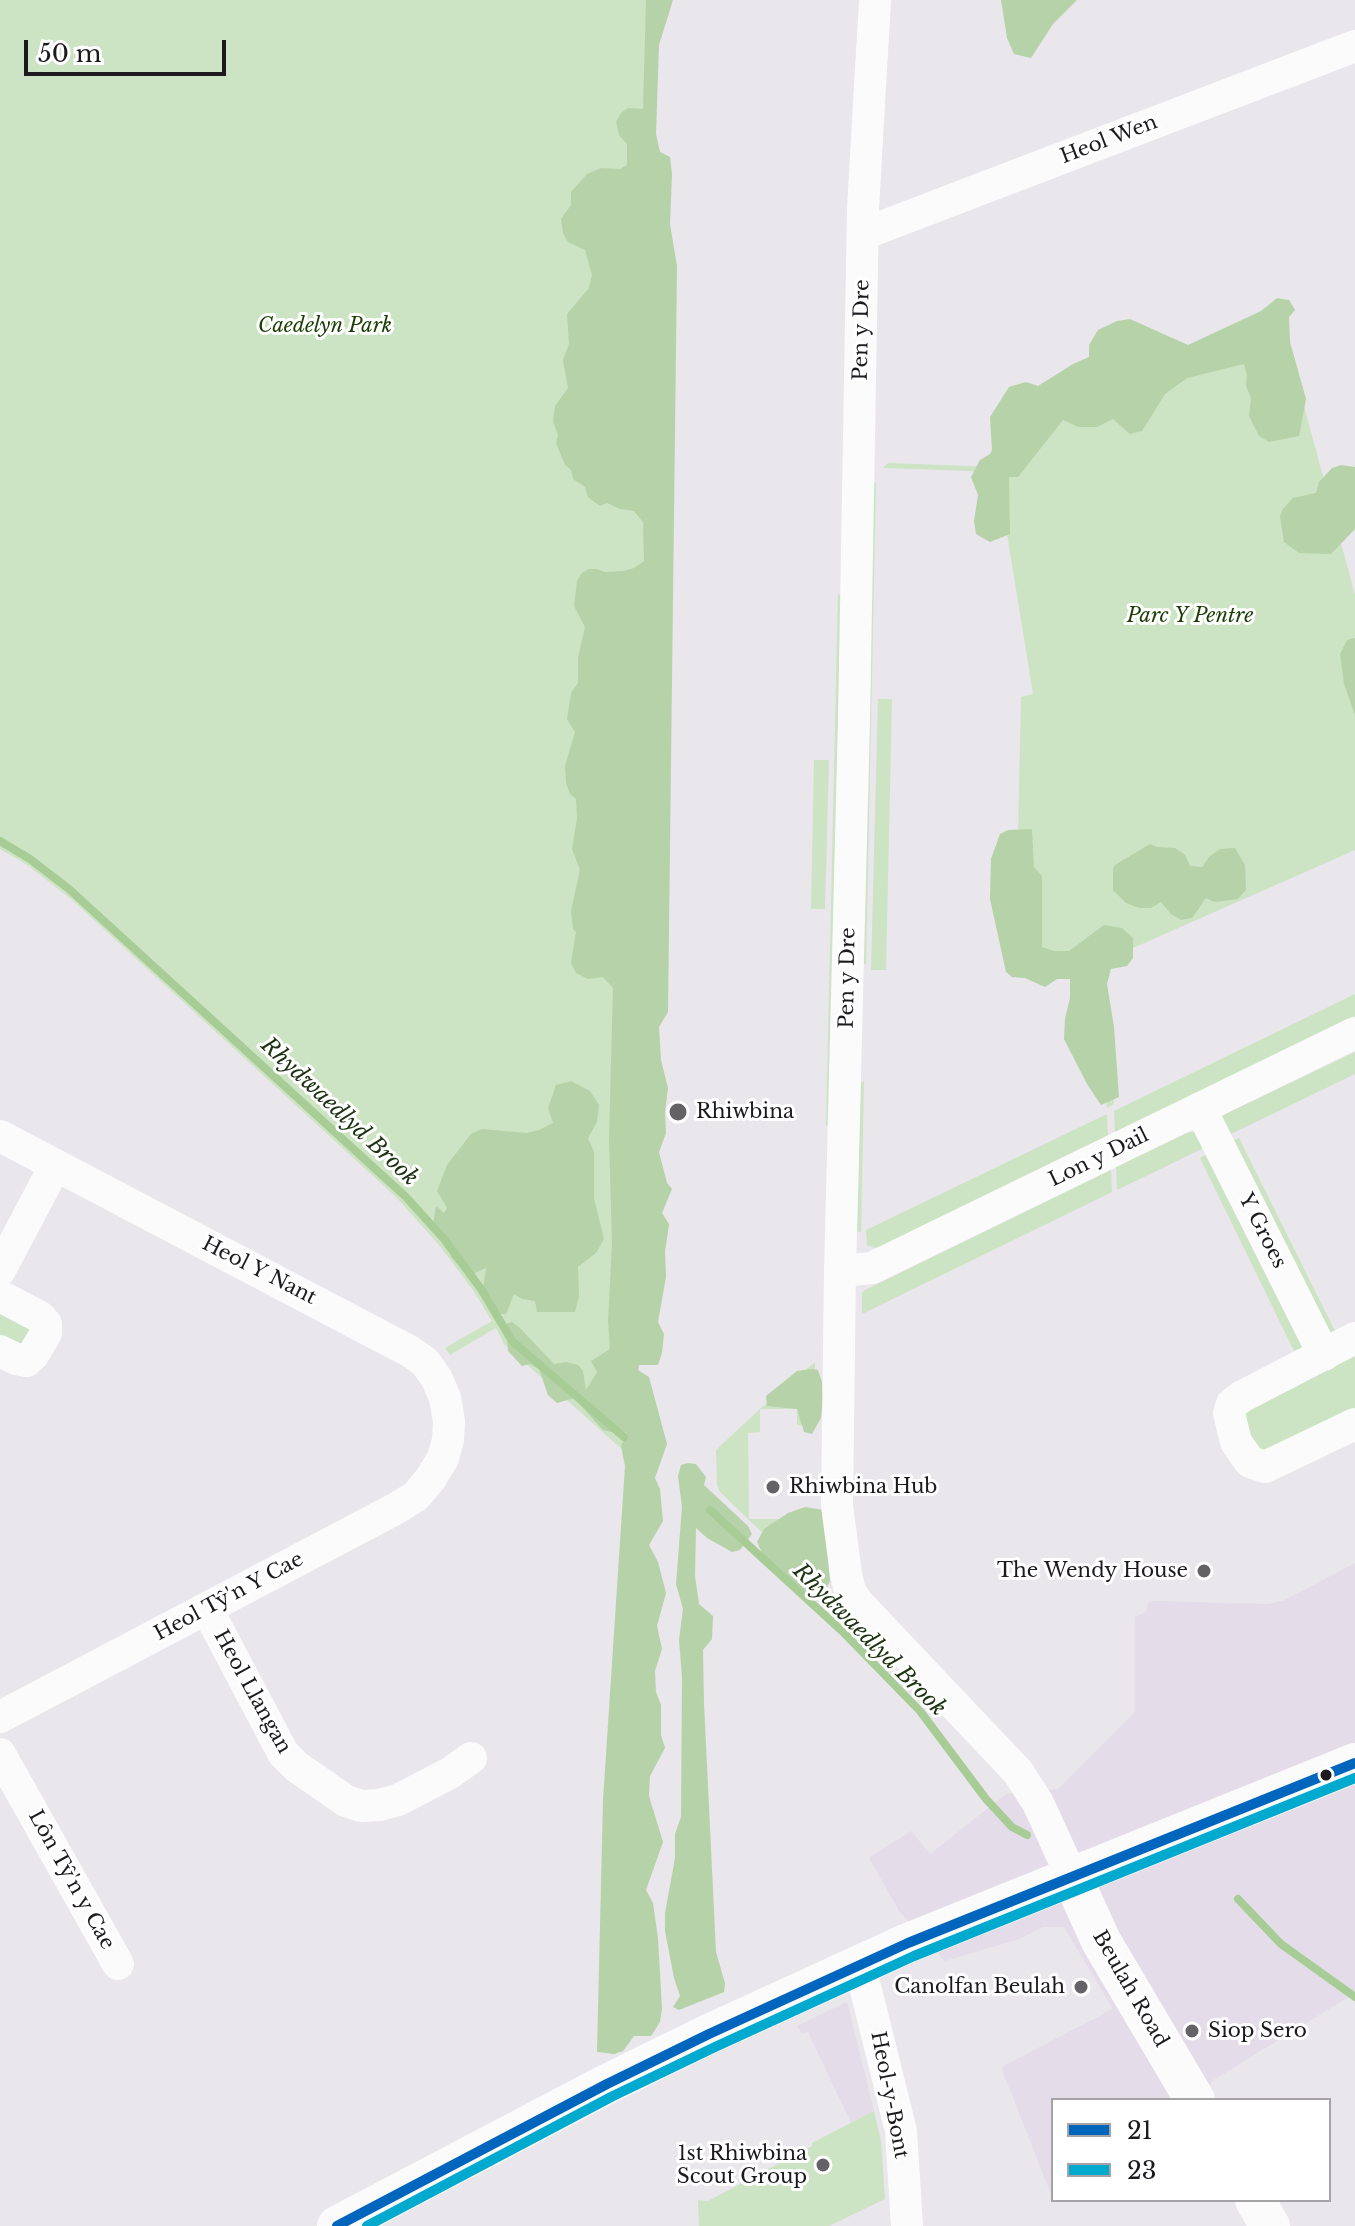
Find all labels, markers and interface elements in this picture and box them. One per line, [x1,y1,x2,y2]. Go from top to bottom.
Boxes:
scale bar [28,24,230,74]
text: 50 m [38,39,101,68]
street label: Heol Wen [1057,111,1161,169]
street label: Pen y Dre [849,279,875,381]
park label: Caedelyn Park [258,314,392,338]
park label: Parc Y Pentre [1127,604,1253,628]
street label: Pen y Dre [835,927,861,1029]
water label: Rhydwaedlyd Brook [255,1032,423,1192]
place label: Rhiwbina [696,1100,794,1124]
marker: Rhiwbina [667,1101,689,1123]
street label: Lon y Dail [1045,1124,1153,1192]
street label: Y Groes [1233,1190,1291,1272]
street label: Heol Y Nant [198,1232,320,1310]
place label: Rhiwbina Hub [789,1475,937,1499]
marker: Rhiwbina Hub [764,1478,782,1496]
street label: Heol Tŷ'n Y Cae [151,1548,307,1646]
water label: Rhydwaedlyd Brook [787,1558,951,1722]
place label: The Wendy House [997,1559,1188,1583]
marker: The Wendy House [1195,1562,1213,1580]
street label: Heol Llangan [208,1626,296,1758]
unlabelled marker [1318,1767,1334,1783]
street label: Lôn Tŷ'n y Cae [23,1806,119,1954]
street label: Beulah Road [1087,1926,1173,2052]
place label: Canolfan Beulah [894,1975,1065,1999]
marker: Canolfan Beulah [1072,1978,1090,1996]
place label: Siop Sero [1208,2019,1307,2043]
marker: Siop Sero [1183,2022,1201,2040]
street label: Heol-y-Bont [865,2029,913,2161]
legend [1051,2098,1331,2202]
text: 21 [1127,2116,1153,2145]
place label: 1st Rhiwbina Scout Group [677,2142,807,2189]
marker: 1st Rhiwbina Scout Group [814,2156,832,2174]
text: 23 [1127,2156,1157,2185]

